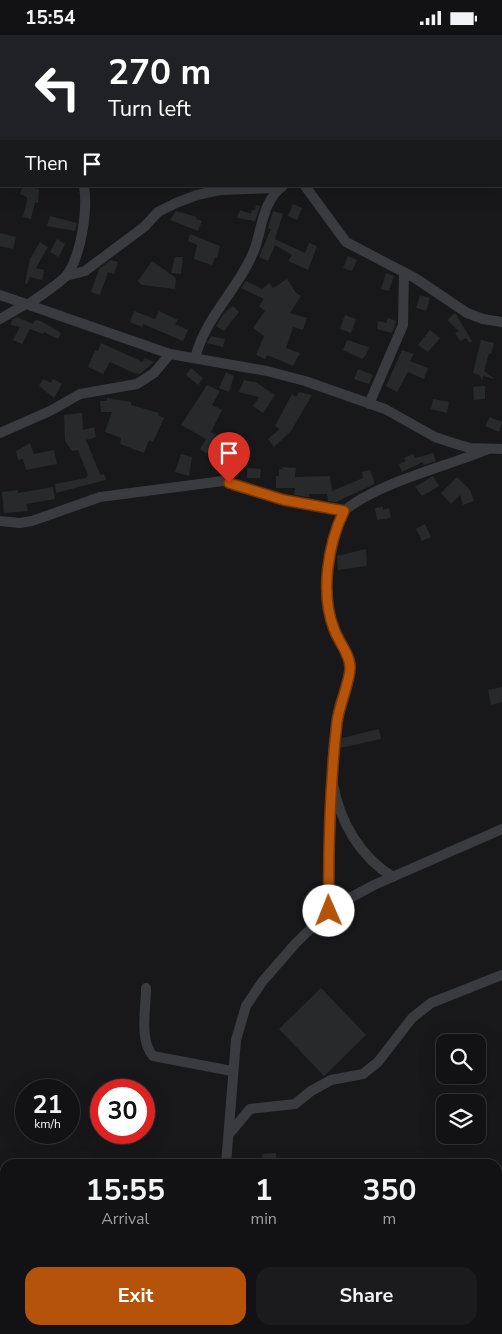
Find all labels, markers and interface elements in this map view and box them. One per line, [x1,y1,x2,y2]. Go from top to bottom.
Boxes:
text: 15:54 [25,5,75,31]
text: 270 m [108,49,211,96]
icon: left [25,55,90,120]
text: Turn left [108,94,191,124]
icon: arrive [78,150,106,178]
text: Then [25,151,68,177]
pin [208,432,250,483]
icon: arrive [215,439,243,467]
position arrow [302,884,354,936]
map controls [436,1034,486,1144]
button: search [436,1034,486,1084]
speed limit sign: 30 [90,1079,155,1144]
text: 21 [32,1088,63,1122]
button: layers [436,1094,486,1144]
text: km/h [34,1116,61,1132]
text: 15:55 [86,1170,165,1211]
text: 1 [255,1170,273,1211]
text: 350 [362,1170,416,1211]
text: Arrival [101,1208,149,1230]
text: min [250,1208,277,1230]
text: m [383,1208,396,1230]
button: Exit [25,1267,246,1325]
button: Share [256,1267,477,1325]

